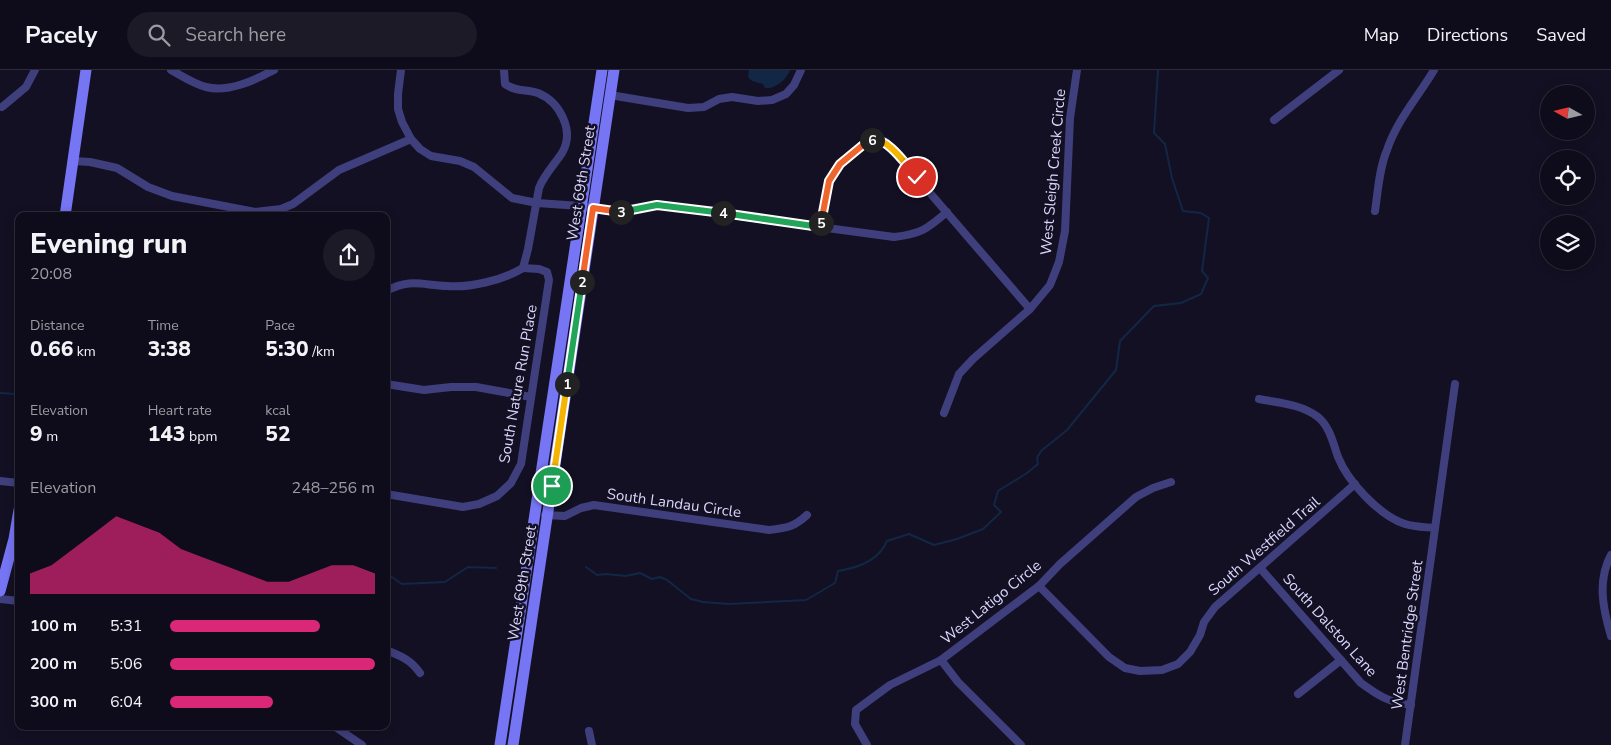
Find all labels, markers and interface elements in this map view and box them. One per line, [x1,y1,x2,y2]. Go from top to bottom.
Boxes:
search box [127,12,477,57]
text: Pacely [25,19,97,51]
icon: search [145,21,173,49]
text: Search here [185,22,286,48]
text: Map [1364,23,1399,47]
text: Directions [1427,23,1508,47]
text: Saved [1536,23,1586,47]
north arrow [1540,85,1595,140]
map controls [1540,85,1595,270]
street label: West Sleigh Creek Circle [1036,88,1070,256]
street label: West 69th Street [562,123,600,242]
pin: 6 [860,128,884,152]
text: 6 [868,131,877,150]
button: locate [1540,150,1595,205]
pin [896,156,938,198]
icon: check [903,163,931,191]
pin: 3 [608,200,634,224]
pin: 4 [710,200,736,226]
text: 3 [617,203,626,222]
text: 4 [719,204,728,223]
pin: 5 [808,210,834,236]
text: 5 [817,214,826,233]
button: layers [1540,215,1595,270]
text: Evening run [30,225,187,263]
button: share [323,229,375,281]
text: 20:08 [30,263,72,285]
pin: 2 [570,270,594,294]
text: 2 [578,273,587,292]
street label: South Nature Run Place [494,303,542,465]
text: Distance [30,316,84,335]
text: Time [148,316,179,335]
text: Pace [265,316,295,335]
text: 0.66 [30,335,73,363]
text: 3:38 [148,335,191,363]
text: 5:30 [265,335,309,363]
text: km [73,342,96,361]
text: /km [309,342,335,361]
pin: 1 [554,372,580,396]
text: 1 [563,375,572,394]
text: Elevation [30,401,88,420]
text: Heart rate [148,401,212,420]
text: kcal [265,401,290,420]
text: 9 [30,420,43,448]
text: 143 [148,420,185,448]
text: 52 [265,420,291,448]
text: m [43,427,58,446]
text: bpm [185,427,217,446]
pin [531,465,573,507]
icon: arrive [538,472,566,500]
text: Elevation [30,477,96,499]
text: 248–256 m [292,477,375,499]
street label: South Landau Circle [606,484,742,522]
street label: South Westfield Trail [1204,492,1325,600]
street label: West 69th Street [503,523,541,642]
street label: West Latigo Circle [937,555,1045,649]
street label: West Bentridge Street [1387,558,1428,711]
street label: South Dalston Lane [1278,569,1382,681]
text: 100 m [30,615,77,637]
text: 5:31 [110,615,142,637]
text: 200 m [30,653,77,675]
text: 5:06 [110,653,142,675]
text: 300 m [30,691,77,713]
text: 6:04 [110,691,142,713]

